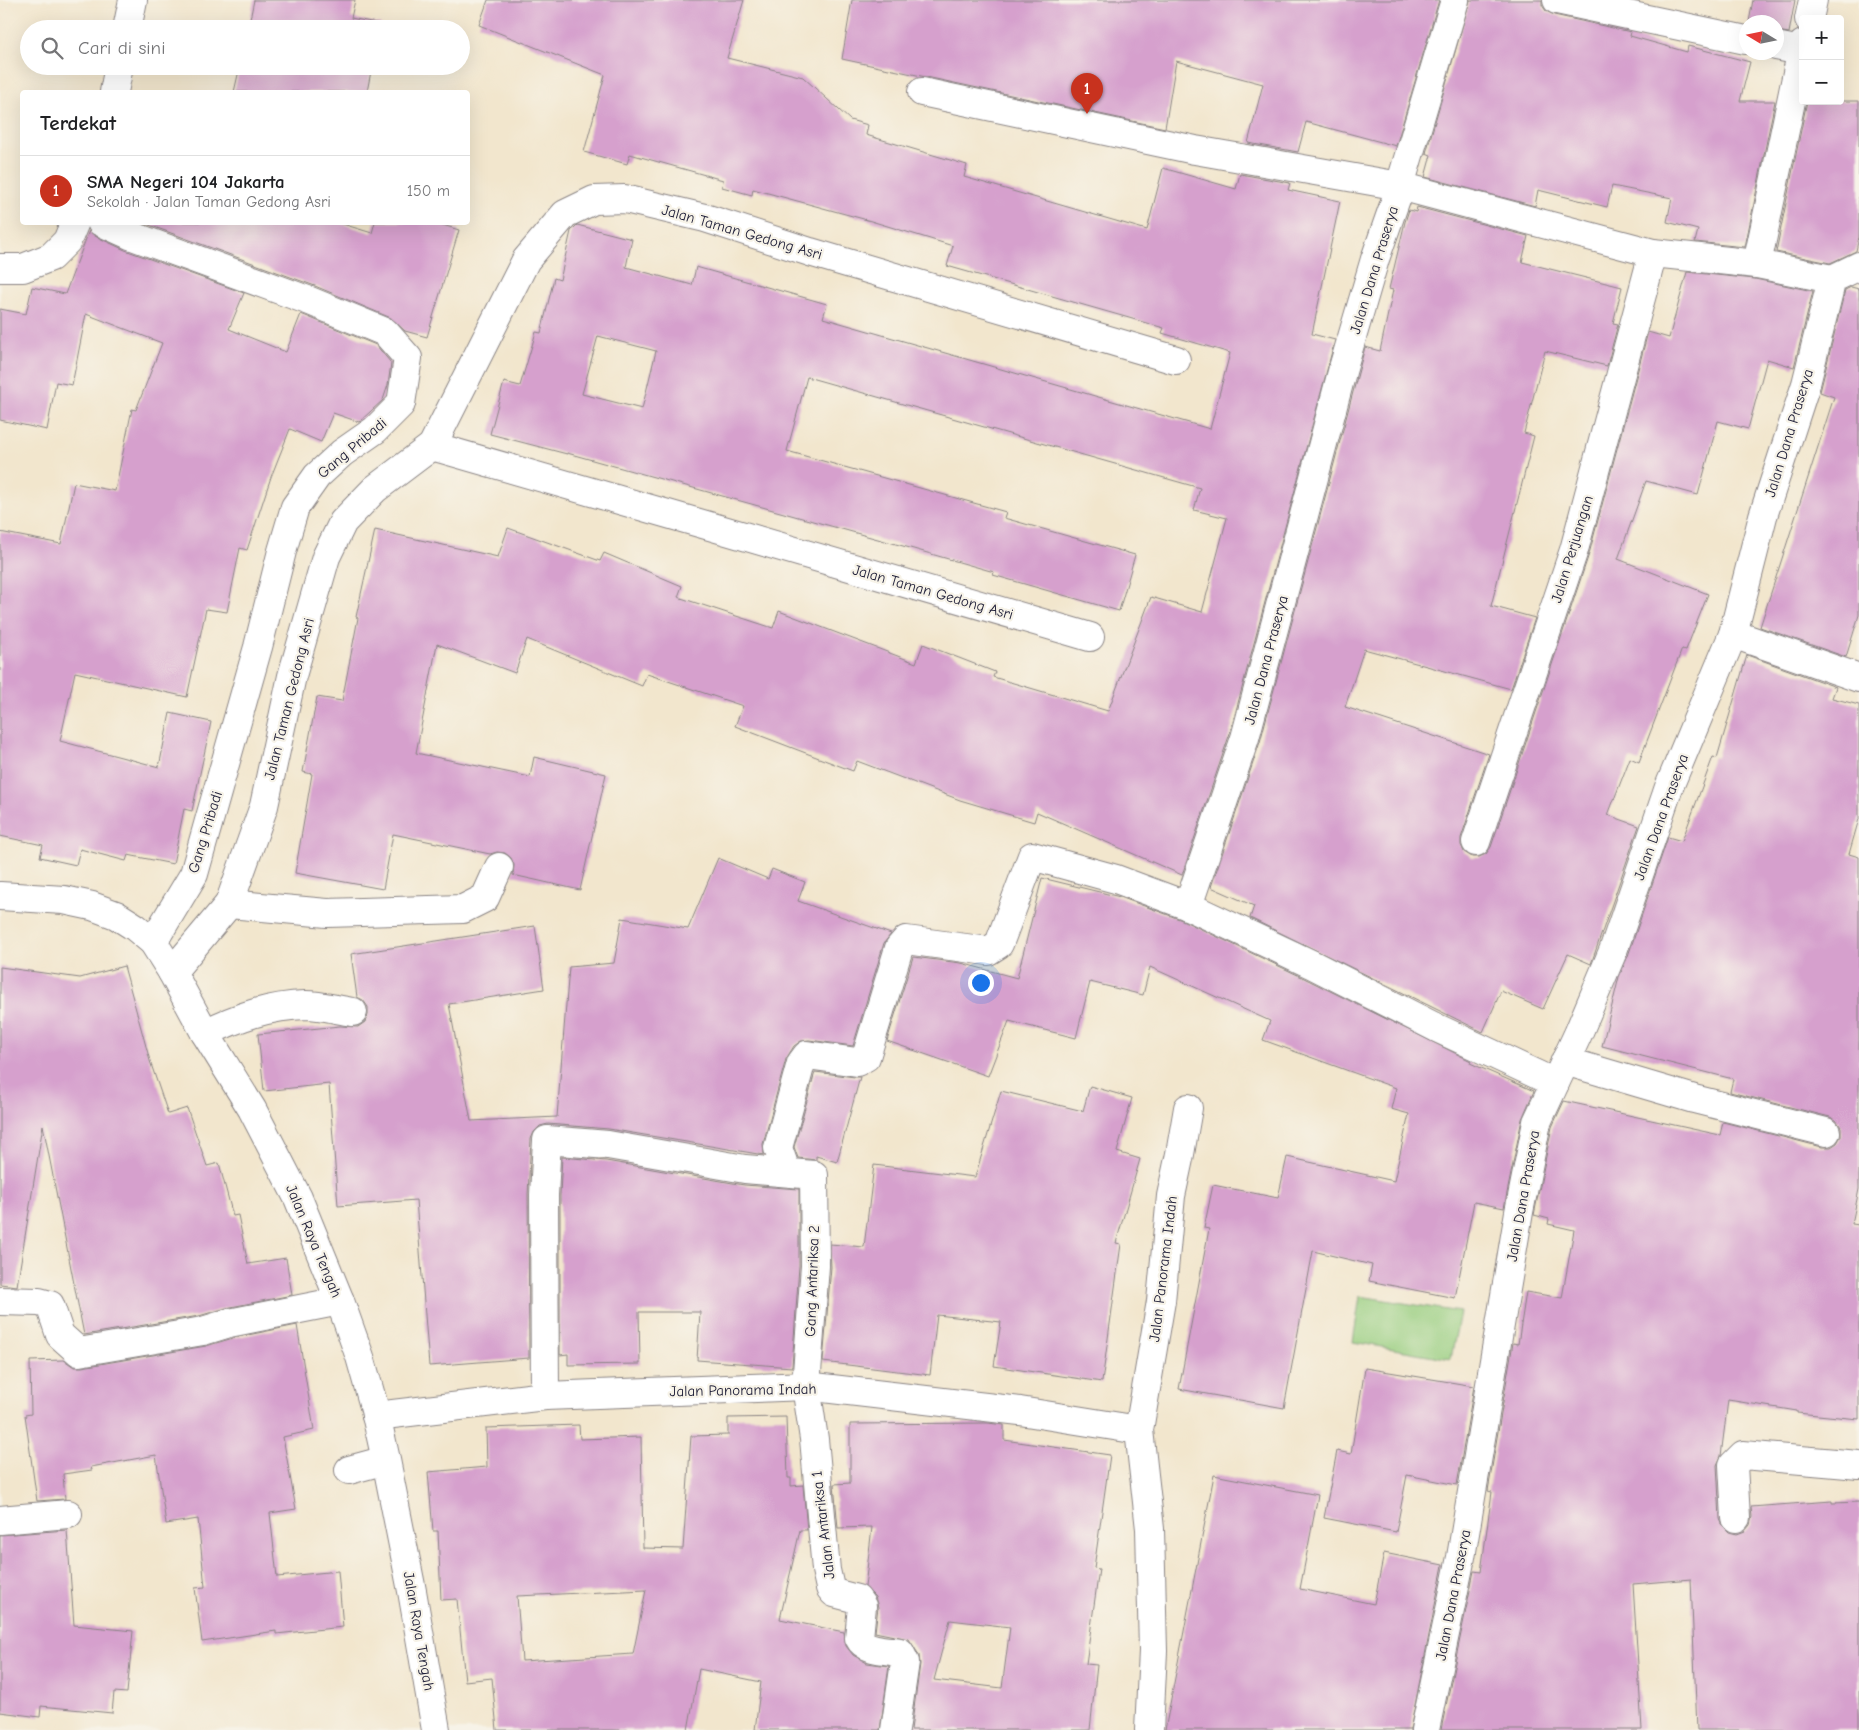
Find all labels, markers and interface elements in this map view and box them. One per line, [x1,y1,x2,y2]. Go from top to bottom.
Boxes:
north arrow [1739,15,1784,60]
map controls [1799,15,1844,105]
button: + [1799,15,1844,60]
search box [20,20,470,75]
icon: search [38,34,66,62]
text: Cari di sini [78,37,165,59]
button: − [1799,60,1844,105]
pin: 1 [1071,73,1103,114]
text: Terdekat [40,111,116,135]
text: SMA Negeri 104 Jakarta [87,171,285,193]
text: 1 [53,182,59,200]
text: 150 m [407,182,450,200]
text: Sekolah · Jalan Taman Gedong Asri [87,193,331,211]
street label: Jalan Taman Gedong Asri [660,200,824,264]
street label: Jalan Dana Praserya [1346,204,1402,336]
street label: Jalan Dana Praserya [1761,367,1817,499]
street label: Gang Pribadi [314,414,390,482]
street label: Jalan Perjuangan [1547,493,1597,605]
street label: Jalan Taman Gedong Asri [851,560,1015,624]
street label: Jalan Dana Praserya [1240,594,1292,726]
street label: Jalan Taman Gedong Asri [260,616,318,782]
street label: Jalan Dana Praserya [1630,752,1692,882]
street label: Gang Pribadi [184,789,226,875]
your location [968,970,994,996]
street label: Jalan Dana Praserya [1503,1129,1543,1263]
street label: Jalan Raya Tengah [282,1182,346,1300]
street label: Jalan Panorama Indah [1145,1195,1181,1343]
street label: Gang Antariksa 2 [801,1225,823,1337]
street label: Jalan Panorama Indah [669,1380,817,1400]
street label: Jalan Antariksa 1 [807,1470,839,1580]
street label: Jalan Dana Praserya [1431,1528,1475,1662]
street label: Jalan Raya Tengah [400,1570,438,1692]

